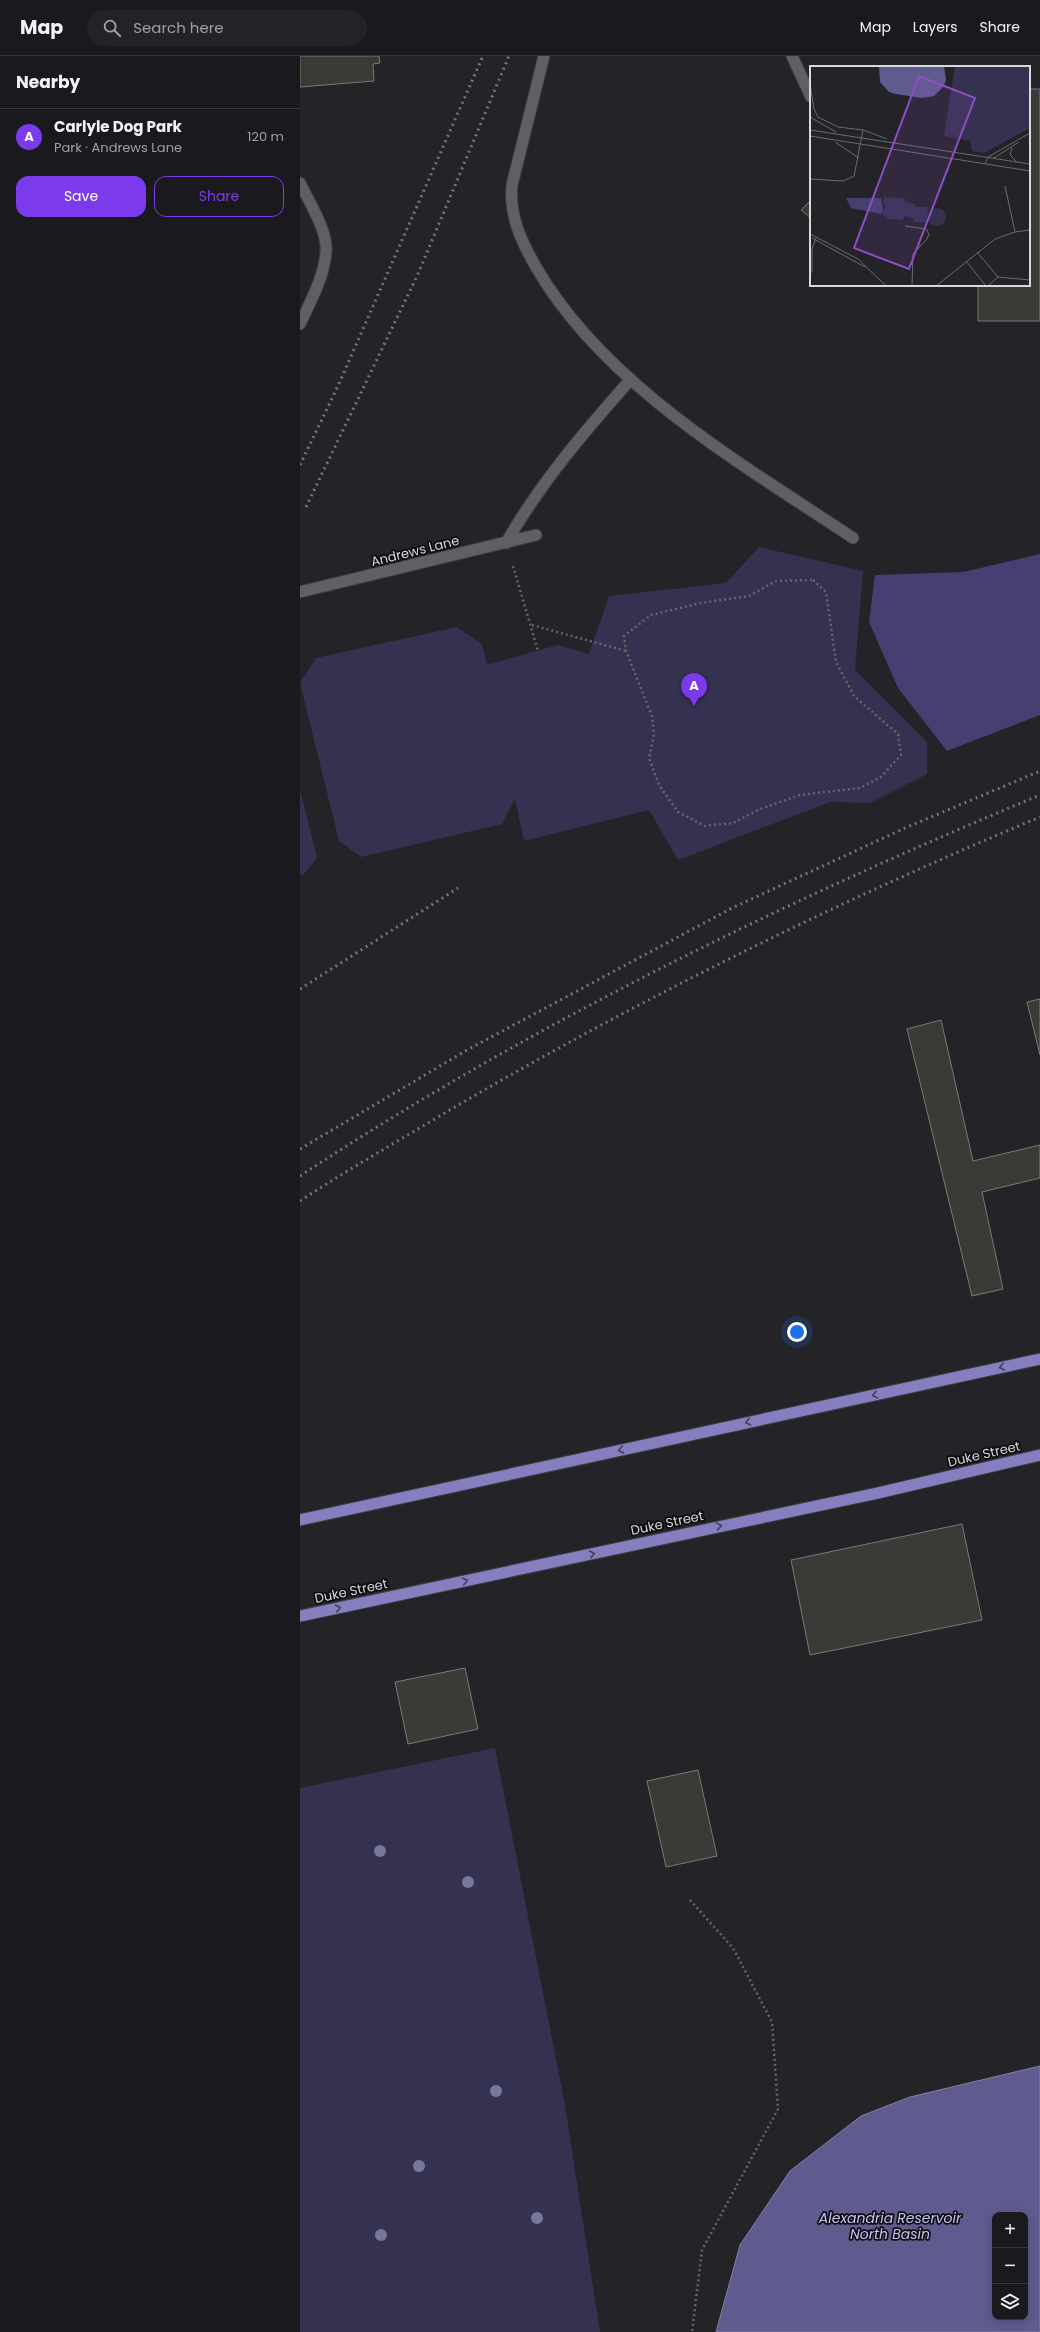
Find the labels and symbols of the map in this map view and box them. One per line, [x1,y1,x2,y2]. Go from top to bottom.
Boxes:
inset map [810,66,1030,286]
street label: Andrews Lane [369,531,461,571]
pin: A [681,673,707,706]
your location [787,1322,807,1342]
one-way arrow [999,1362,1005,1371]
one-way arrow [872,1390,878,1398]
one-way arrow [745,1418,751,1426]
street label: Duke Street [946,1436,1022,1472]
one-way arrow [618,1445,624,1453]
street label: Duke Street [629,1506,705,1540]
one-way arrow [716,1523,723,1531]
one-way arrow [589,1550,596,1558]
street label: Duke Street [313,1574,389,1608]
one-way arrow [462,1577,468,1585]
one-way arrow [335,1605,341,1613]
water label: Alexandria Reservoir North Basin [818,2208,962,2244]

